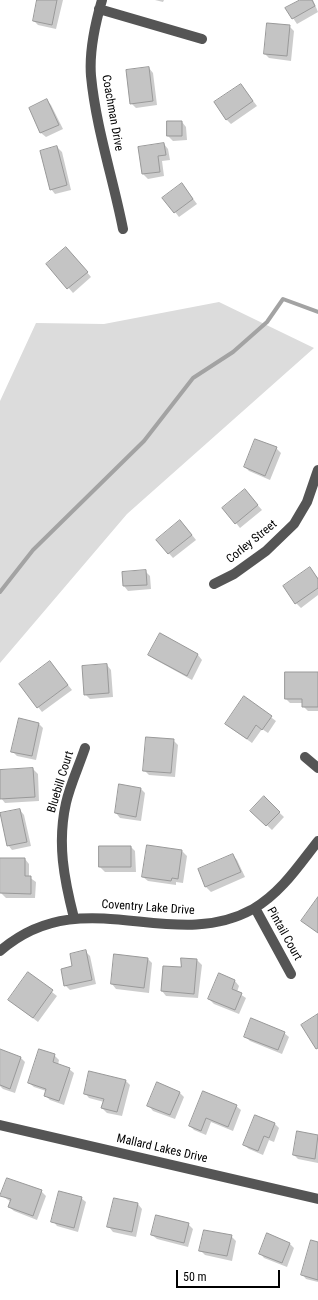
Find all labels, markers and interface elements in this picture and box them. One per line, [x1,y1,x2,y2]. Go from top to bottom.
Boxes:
street label: Coachman Drive [98,74,126,152]
street label: Corley Street [224,517,280,567]
street label: Bluebill Court [45,749,77,815]
street label: Coventry Lake Drive [101,898,195,918]
street label: Pintail Court [263,905,305,963]
street label: Mallard Lakes Drive [115,1132,209,1166]
scale bar [178,1262,282,1288]
text: 50 m [183,1270,207,1284]

